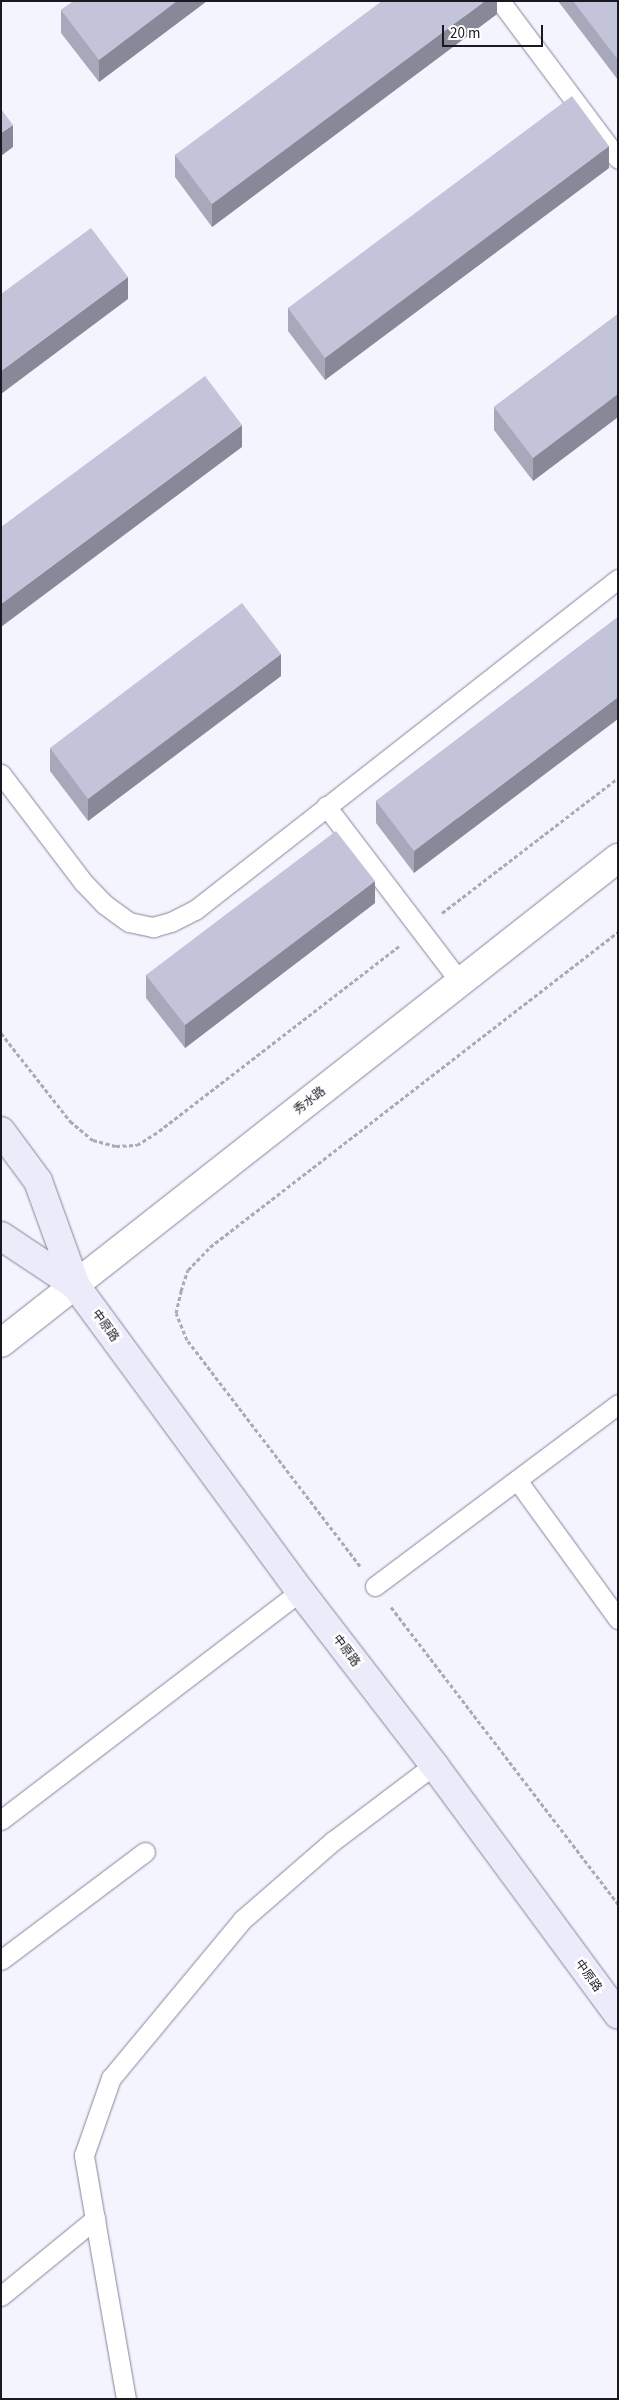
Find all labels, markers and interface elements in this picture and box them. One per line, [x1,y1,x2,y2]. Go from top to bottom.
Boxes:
scale bar [444,15,545,47]
text: 20 m [450,23,480,44]
street label: 秀水路 [291,1084,329,1118]
street label: 中原路 [89,1307,121,1345]
street label: 中原路 [329,1632,363,1670]
street label: 中原路 [572,1957,604,1995]

